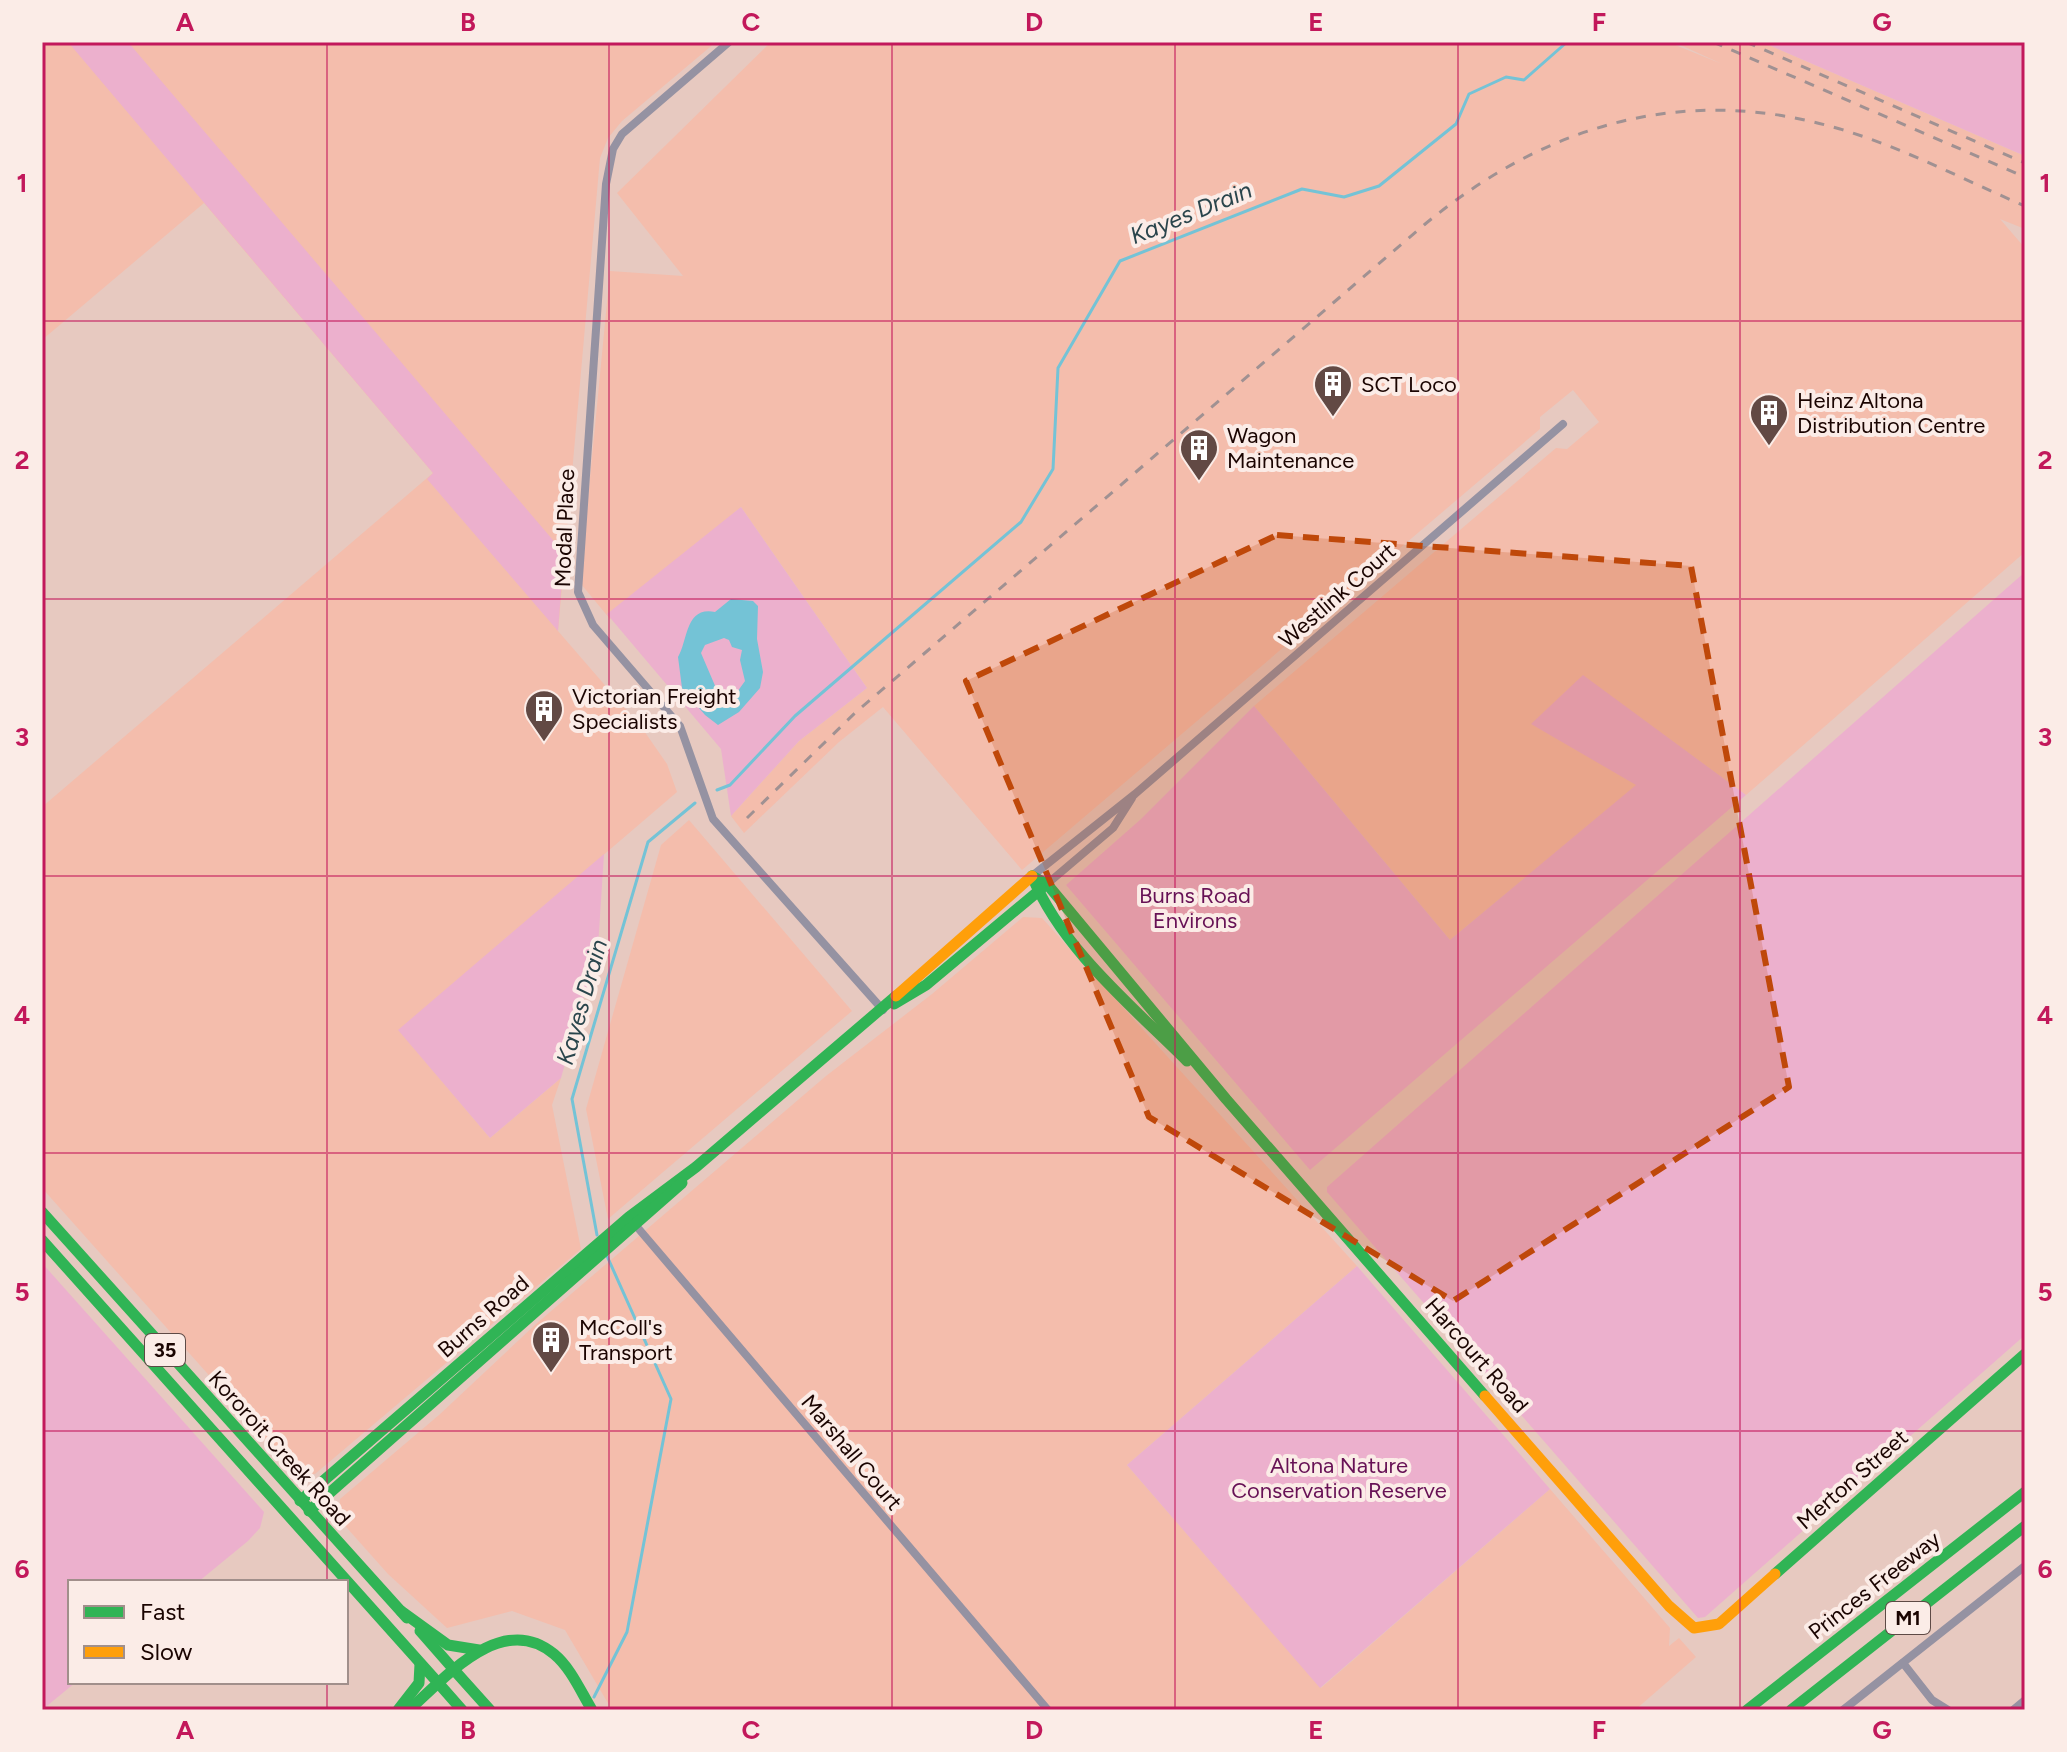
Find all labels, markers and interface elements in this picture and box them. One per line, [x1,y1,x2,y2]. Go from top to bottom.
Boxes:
text: A [176,6,195,38]
text: B [460,6,476,38]
text: C [742,6,761,38]
text: D [1025,6,1043,38]
text: E [1308,6,1324,38]
text: F [1592,6,1606,38]
text: G [1872,6,1892,38]
text: 1 [17,167,27,199]
text: 1 [2040,167,2050,199]
water label: Kayes Drain [1126,175,1256,250]
building icon: SCT Loco [1312,363,1354,418]
place label: SCT Loco [1361,371,1457,398]
place label: Heinz Altona Distribution Centre [1797,387,1985,439]
building icon: Heinz Altona Distribution Centre [1748,392,1790,447]
place label: Wagon Maintenance [1227,422,1354,474]
building icon: Wagon Maintenance [1178,427,1220,482]
text: 2 [14,444,30,476]
text: 2 [2037,444,2053,476]
street label: Modal Place [549,468,580,588]
street label: Westlink Court [1273,537,1401,653]
place label: Victorian Freight Specialists [572,683,737,735]
building icon: Victorian Freight Specialists [523,688,565,743]
text: 3 [15,721,29,753]
text: 3 [2038,721,2052,753]
park label: Burns Road Environs [1139,882,1251,934]
water label: Kayes Drain [550,936,613,1068]
text: 4 [14,999,30,1031]
text: 4 [2037,999,2053,1031]
street label: Burns Road [432,1270,534,1363]
text: 5 [14,1276,30,1308]
text: 5 [2037,1276,2053,1308]
street label: Harcourt Road [1419,1292,1534,1419]
place label: McColl's Transport [579,1314,673,1366]
building icon: McColl's Transport [530,1319,572,1374]
road number: 35 [145,1334,185,1366]
street label: Kororoit Creek Road [203,1365,356,1531]
street label: Marshall Court [795,1389,908,1516]
street label: Merton Street [1791,1424,1913,1535]
park label: Altona Nature Conservation Reserve [1231,1452,1447,1504]
street label: Princes Freeway [1803,1525,1946,1645]
text: 6 [14,1553,30,1585]
text: 6 [2037,1553,2053,1585]
legend [68,1580,348,1684]
text: Fast [140,1597,185,1626]
road number: M1 [1886,1602,1930,1634]
text: Slow [140,1637,193,1666]
text: A [176,1714,195,1746]
text: B [460,1714,476,1746]
text: C [742,1714,761,1746]
text: D [1025,1714,1043,1746]
text: E [1308,1714,1324,1746]
text: F [1592,1714,1606,1746]
text: G [1872,1714,1892,1746]

